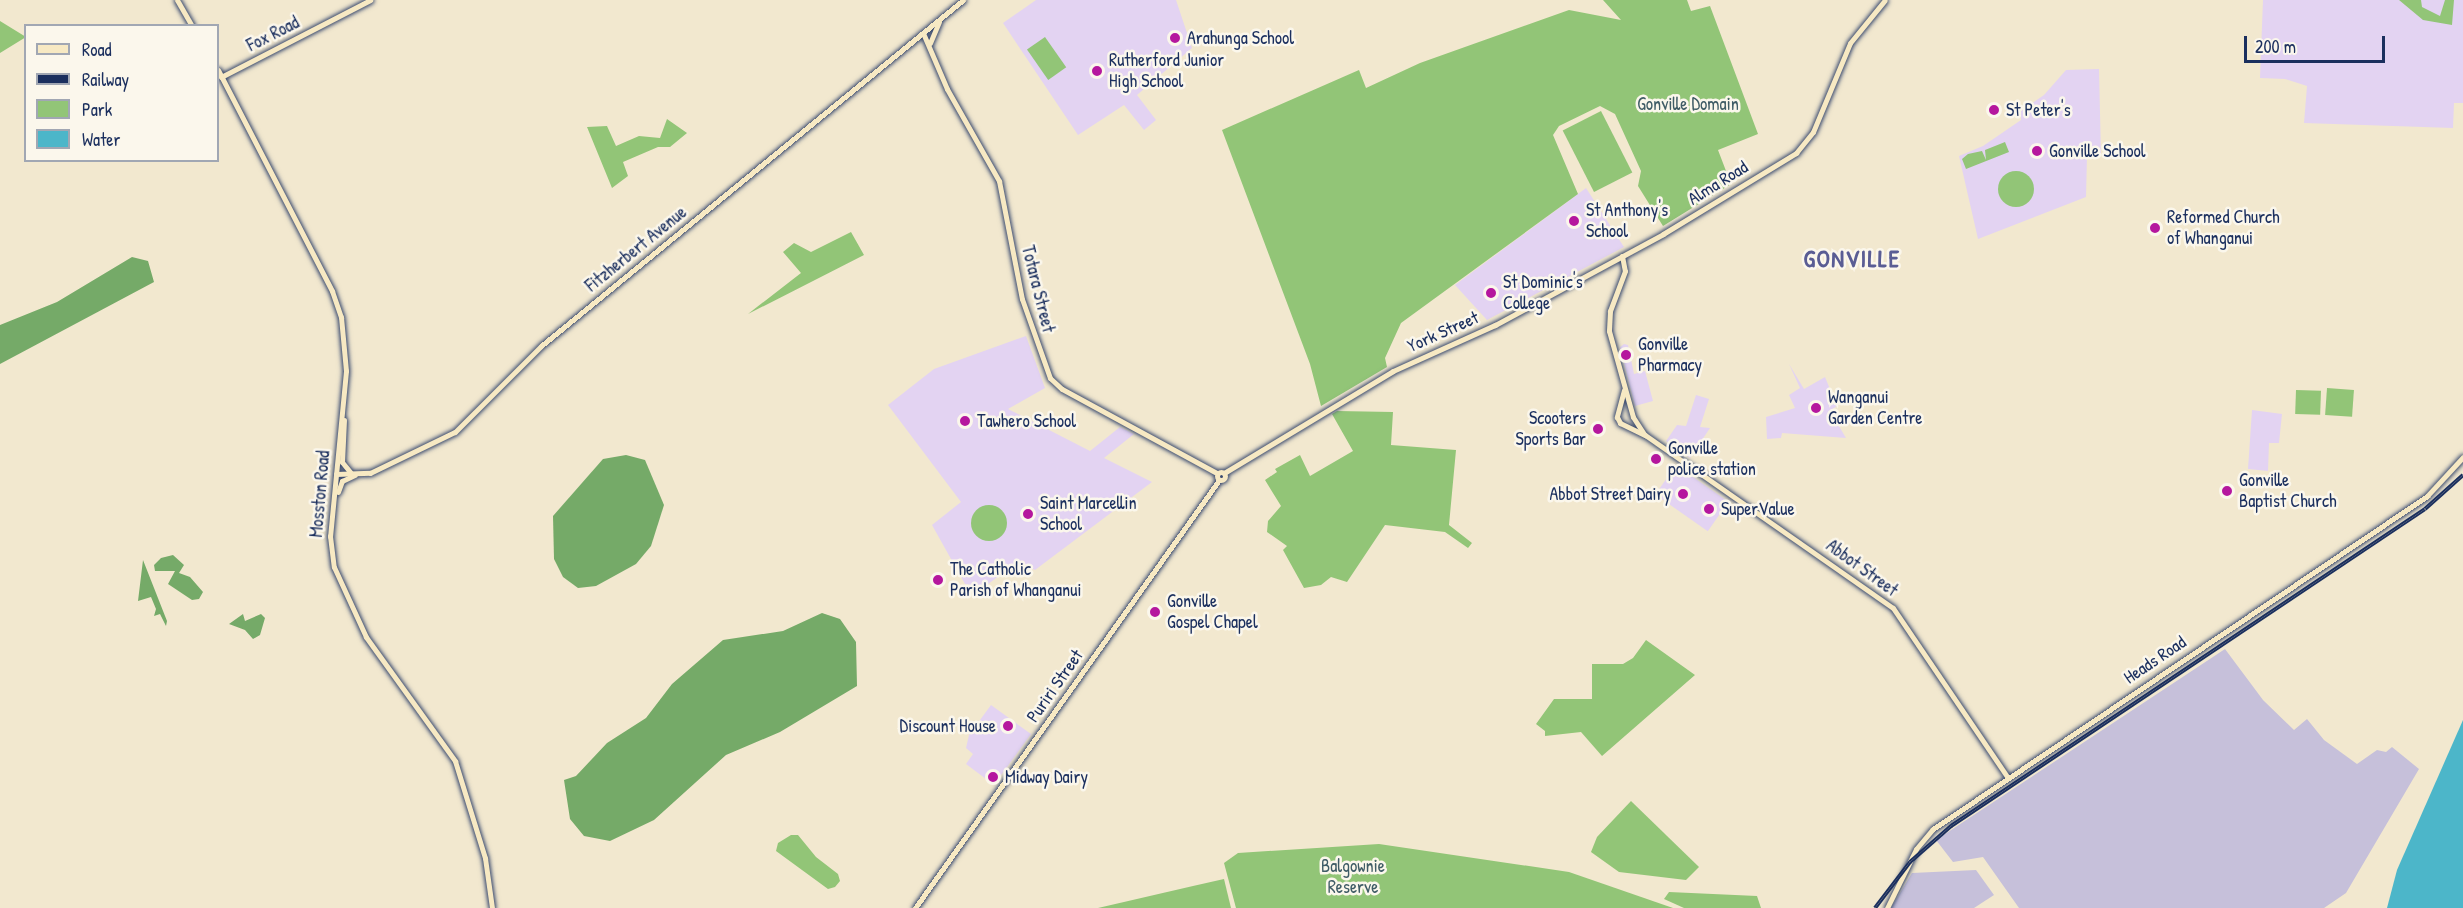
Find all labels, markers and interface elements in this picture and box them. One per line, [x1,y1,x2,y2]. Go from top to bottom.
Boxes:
street label: Fox Road [243,12,303,56]
legend [24,24,219,162]
scale bar [2247,24,2388,62]
place label: Arahunga School [1187,27,1294,49]
marker: Arahunga School [1168,31,1182,45]
text: 200 m [2255,34,2296,59]
text: Road [82,37,112,62]
place label: Rutherford Junior High School [1109,50,1224,92]
marker: Rutherford Junior High School [1090,64,1104,78]
text: Railway [82,67,129,92]
park label: Gonville Domain [1637,93,1739,115]
text: Park [82,97,112,122]
place label: St Peter's [2006,99,2071,121]
marker: St Peter's [1987,103,2001,117]
text: Water [82,127,120,152]
place label: Gonville School [2049,140,2145,162]
marker: Gonville School [2030,144,2044,158]
street label: Alma Road [1684,156,1752,210]
place label: St Anthony's School [1586,200,1668,242]
street label: Fitzherbert Avenue [581,202,691,296]
place label: Reformed Church of Whanganui [2167,207,2280,250]
marker: St Anthony's School [1567,214,1581,228]
marker: Reformed Church of Whanganui [2148,221,2162,235]
street label: Totara Street [1017,243,1059,335]
district label: GONVILLE [1803,245,1901,273]
place label: St Dominic's College [1503,272,1583,314]
marker: St Dominic's College [1484,286,1498,300]
street label: York Street [1404,307,1482,357]
place label: Gonville Pharmacy [1638,334,1702,376]
marker: Gonville Pharmacy [1619,348,1633,362]
place label: Wanganui Garden Centre [1828,387,1923,430]
marker: Wanganui Garden Centre [1809,401,1823,415]
place label: Scooters Sports Bar [1515,408,1586,450]
place label: Tawhero School [977,410,1076,432]
marker: Tawhero School [958,414,972,428]
marker: Scooters Sports Bar [1591,422,1605,436]
place label: Gonville police station [1668,438,1756,480]
street label: Mosston Road [305,450,335,538]
marker: Gonville police station [1649,452,1663,466]
place label: Gonville Baptist Church [2239,470,2336,512]
place label: Abbot Street Dairy [1550,483,1671,505]
marker: Gonville Baptist Church [2220,484,2234,498]
marker: Abbot Street Dairy [1676,487,1690,501]
place label: Saint Marcellin School [1040,493,1137,536]
place label: SuperValue [1721,498,1795,520]
marker: SuperValue [1702,502,1716,516]
marker: Saint Marcellin School [1021,507,1035,521]
street label: Abbot Street [1822,535,1902,601]
place label: The Catholic Parish of Whanganui [950,559,1081,602]
marker: The Catholic Parish of Whanganui [931,573,945,587]
place label: Gonville Gospel Chapel [1167,591,1258,634]
marker: Gonville Gospel Chapel [1148,605,1162,619]
street label: Heads Road [2120,631,2190,689]
street label: Puriri Street [1022,645,1088,727]
place label: Discount House [900,715,996,737]
marker: Discount House [1001,719,1015,733]
place label: Midway Dairy [1005,766,1088,788]
marker: Midway Dairy [986,770,1000,784]
park label: Balgownie Reserve [1321,856,1385,898]

